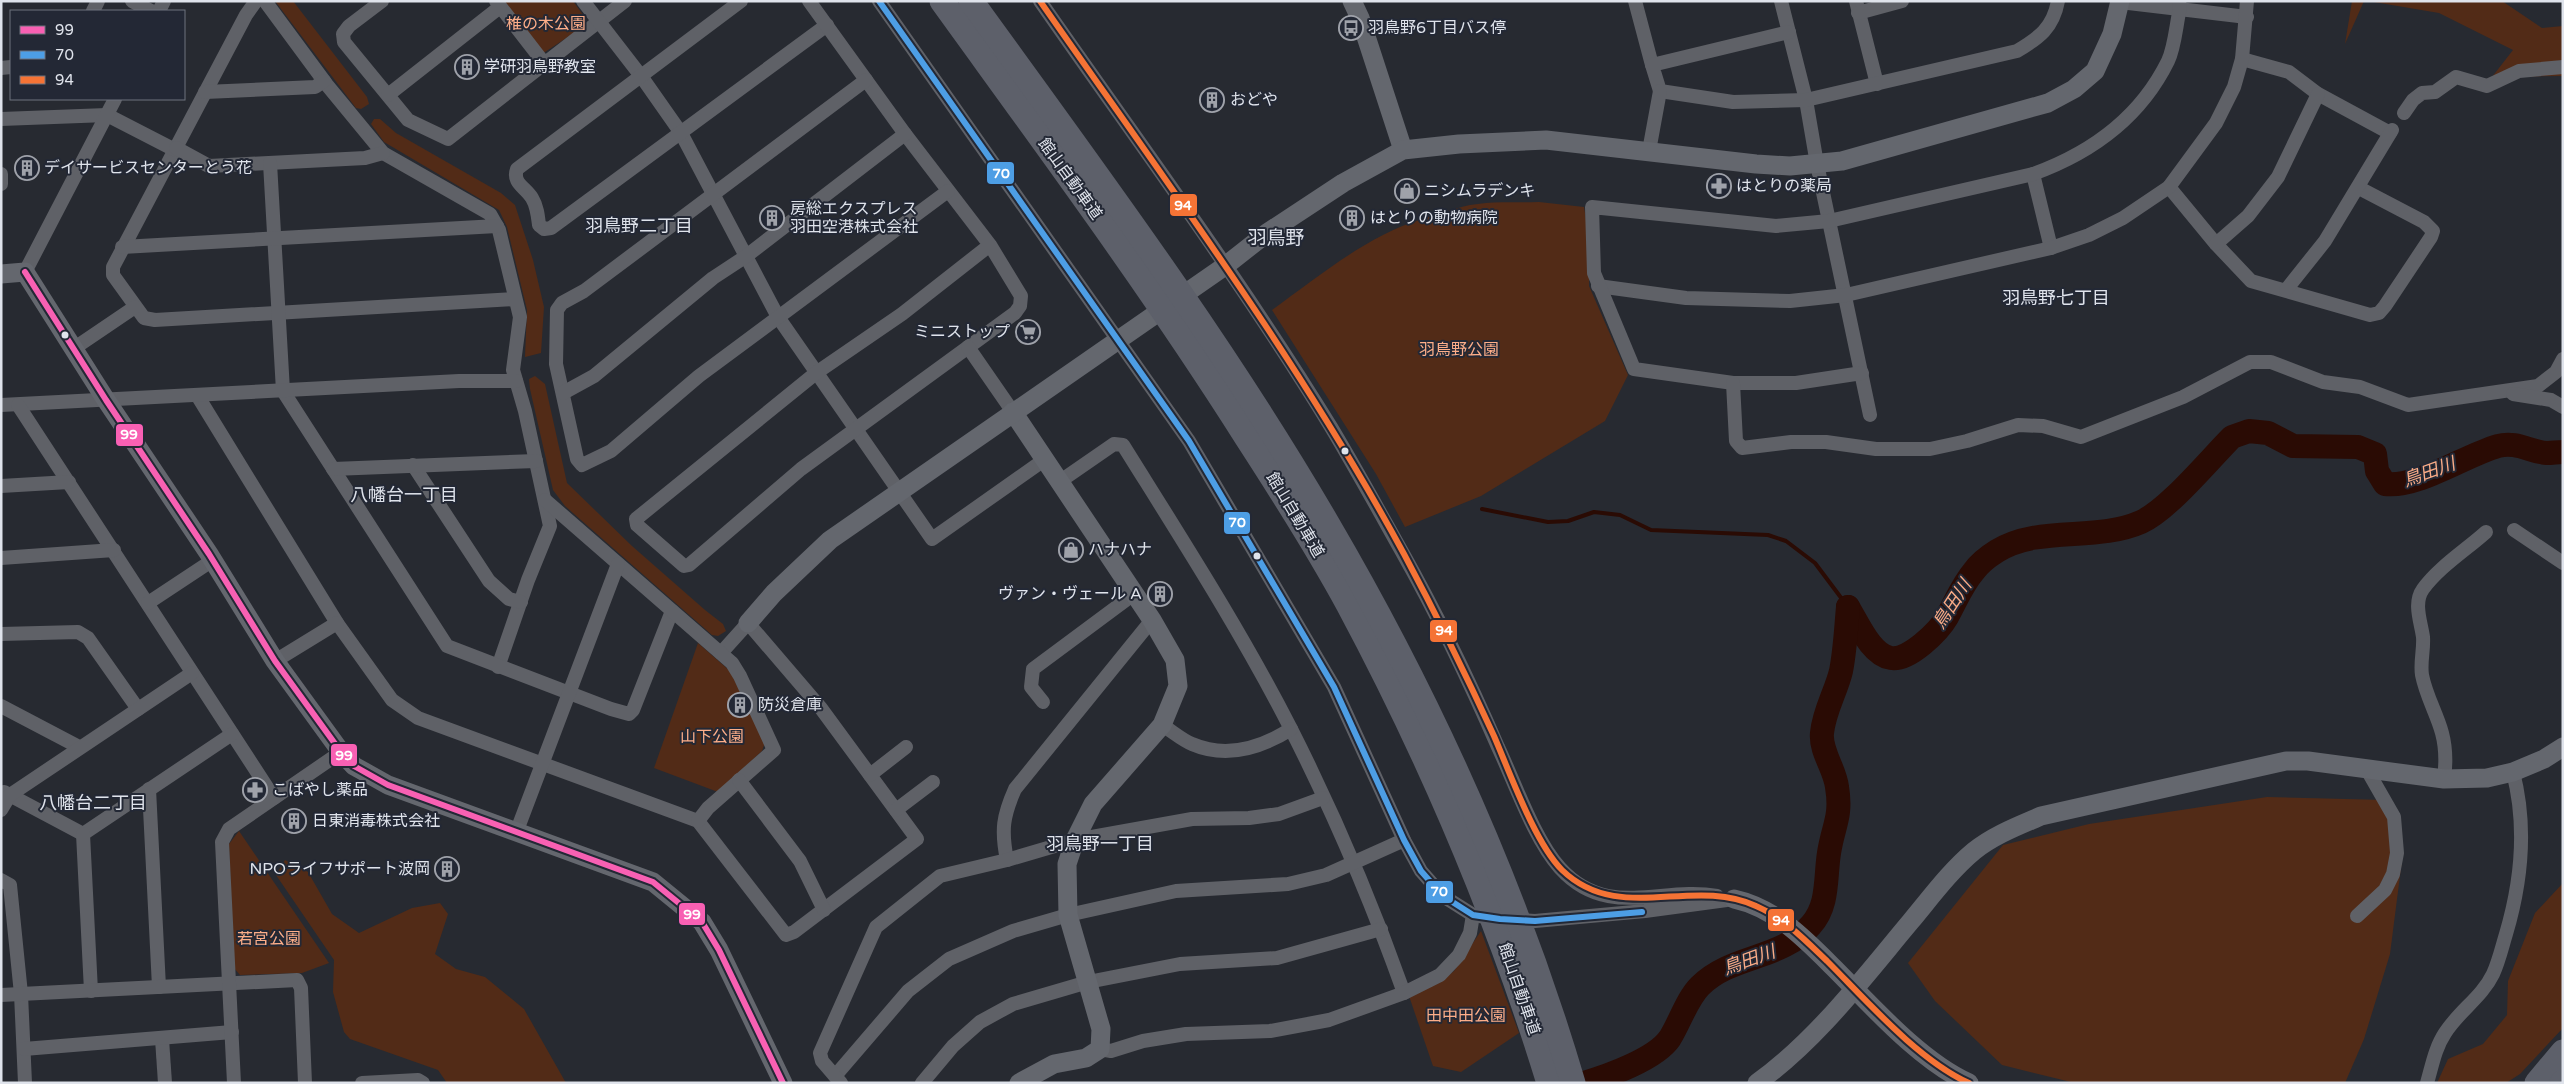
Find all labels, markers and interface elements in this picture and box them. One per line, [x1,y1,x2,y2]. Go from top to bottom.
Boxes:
legend [10,10,185,100]
park label: 椎の木公園 [506,14,586,34]
bus stop icon: 羽鳥野6丁目バス停 [1338,15,1364,41]
place label: 羽鳥野6丁目バス停 [1368,18,1506,38]
text: 99 [55,21,74,39]
text: 70 [55,46,74,64]
building icon: 学研羽鳥野教室 [454,54,480,80]
place label: 学研羽鳥野教室 [484,57,596,77]
text: 94 [55,71,74,89]
building icon: おどや [1199,87,1225,113]
place label: おどや [1230,90,1278,110]
street label: 館山自動車道 [1034,134,1106,224]
building icon: デイサービスセンターとう花 [14,155,40,181]
place label: デイサービスセンターとう花 [44,158,252,178]
line badge: 70 [986,161,1015,185]
text: 70 [992,165,1010,182]
pharmacy icon: はとりの薬局 [1706,173,1732,199]
place label: はとりの薬局 [1736,176,1832,196]
shop icon: ニシムラデンキ [1394,178,1420,204]
place label: ニシムラデンキ [1424,181,1535,201]
line badge: 94 [1169,193,1198,217]
text: 94 [1174,197,1192,214]
place label: 房総エクスプレス 羽田空港株式会社 [790,199,918,237]
building icon: 房総エクスプレス 羽田空港株式会社 [759,205,785,231]
building icon: はとりの動物病院 [1339,205,1365,231]
place label: はとりの動物病院 [1370,208,1498,228]
district label: 羽鳥野二丁目 [585,215,693,237]
district label: 羽鳥野 [1247,227,1305,249]
district label: 羽鳥野七丁目 [2002,287,2110,309]
supermarket icon: ミニストップ [1015,319,1041,345]
place label: ミニストップ [914,322,1010,342]
unlabelled marker [60,330,70,340]
park label: 羽鳥野公園 [1419,340,1499,360]
line badge: 99 [115,423,144,447]
text: 99 [120,426,138,443]
unlabelled marker [1340,446,1350,456]
water label: 鳥田川 [2400,452,2460,492]
street label: 館山自動車道 [1262,469,1328,561]
district label: 八幡台一丁目 [350,484,458,506]
line badge: 70 [1223,511,1251,535]
text: 70 [1228,514,1246,531]
shop icon: ハナハナ [1058,537,1084,563]
place label: ハナハナ [1088,540,1152,560]
unlabelled marker [1252,551,1262,561]
water label: 鳥田川 [1928,574,1977,633]
building icon: ヴァン・ヴェール A [1147,581,1173,607]
place label: ヴァン・ヴェール A [998,584,1142,604]
line badge: 94 [1429,619,1458,643]
text: 94 [1435,622,1453,639]
building icon: 防災倉庫 [727,692,753,718]
place label: 防災倉庫 [758,695,822,715]
park label: 山下公園 [680,727,744,747]
line badge: 99 [330,743,358,767]
text: 99 [335,747,353,764]
pharmacy icon: こばやし薬品 [242,777,268,803]
place label: こばやし薬品 [272,780,368,800]
district label: 八幡台二丁目 [39,792,147,814]
building icon: 日東消毒株式会社 [281,808,307,834]
place label: 日東消毒株式会社 [312,811,440,831]
district label: 羽鳥野一丁目 [1046,833,1154,855]
building icon: NPOライフサポート波岡 [434,856,460,882]
place label: NPOライフサポート波岡 [249,859,430,879]
line badge: 70 [1425,880,1454,904]
text: 70 [1430,883,1448,900]
line badge: 99 [678,902,706,926]
text: 99 [683,906,701,923]
line badge: 94 [1767,908,1795,932]
text: 94 [1772,912,1790,929]
park label: 若宮公園 [237,929,301,949]
street label: 館山自動車道 [1494,940,1544,1038]
water label: 鳥田川 [1720,940,1780,980]
park label: 田中田公園 [1426,1006,1506,1026]

